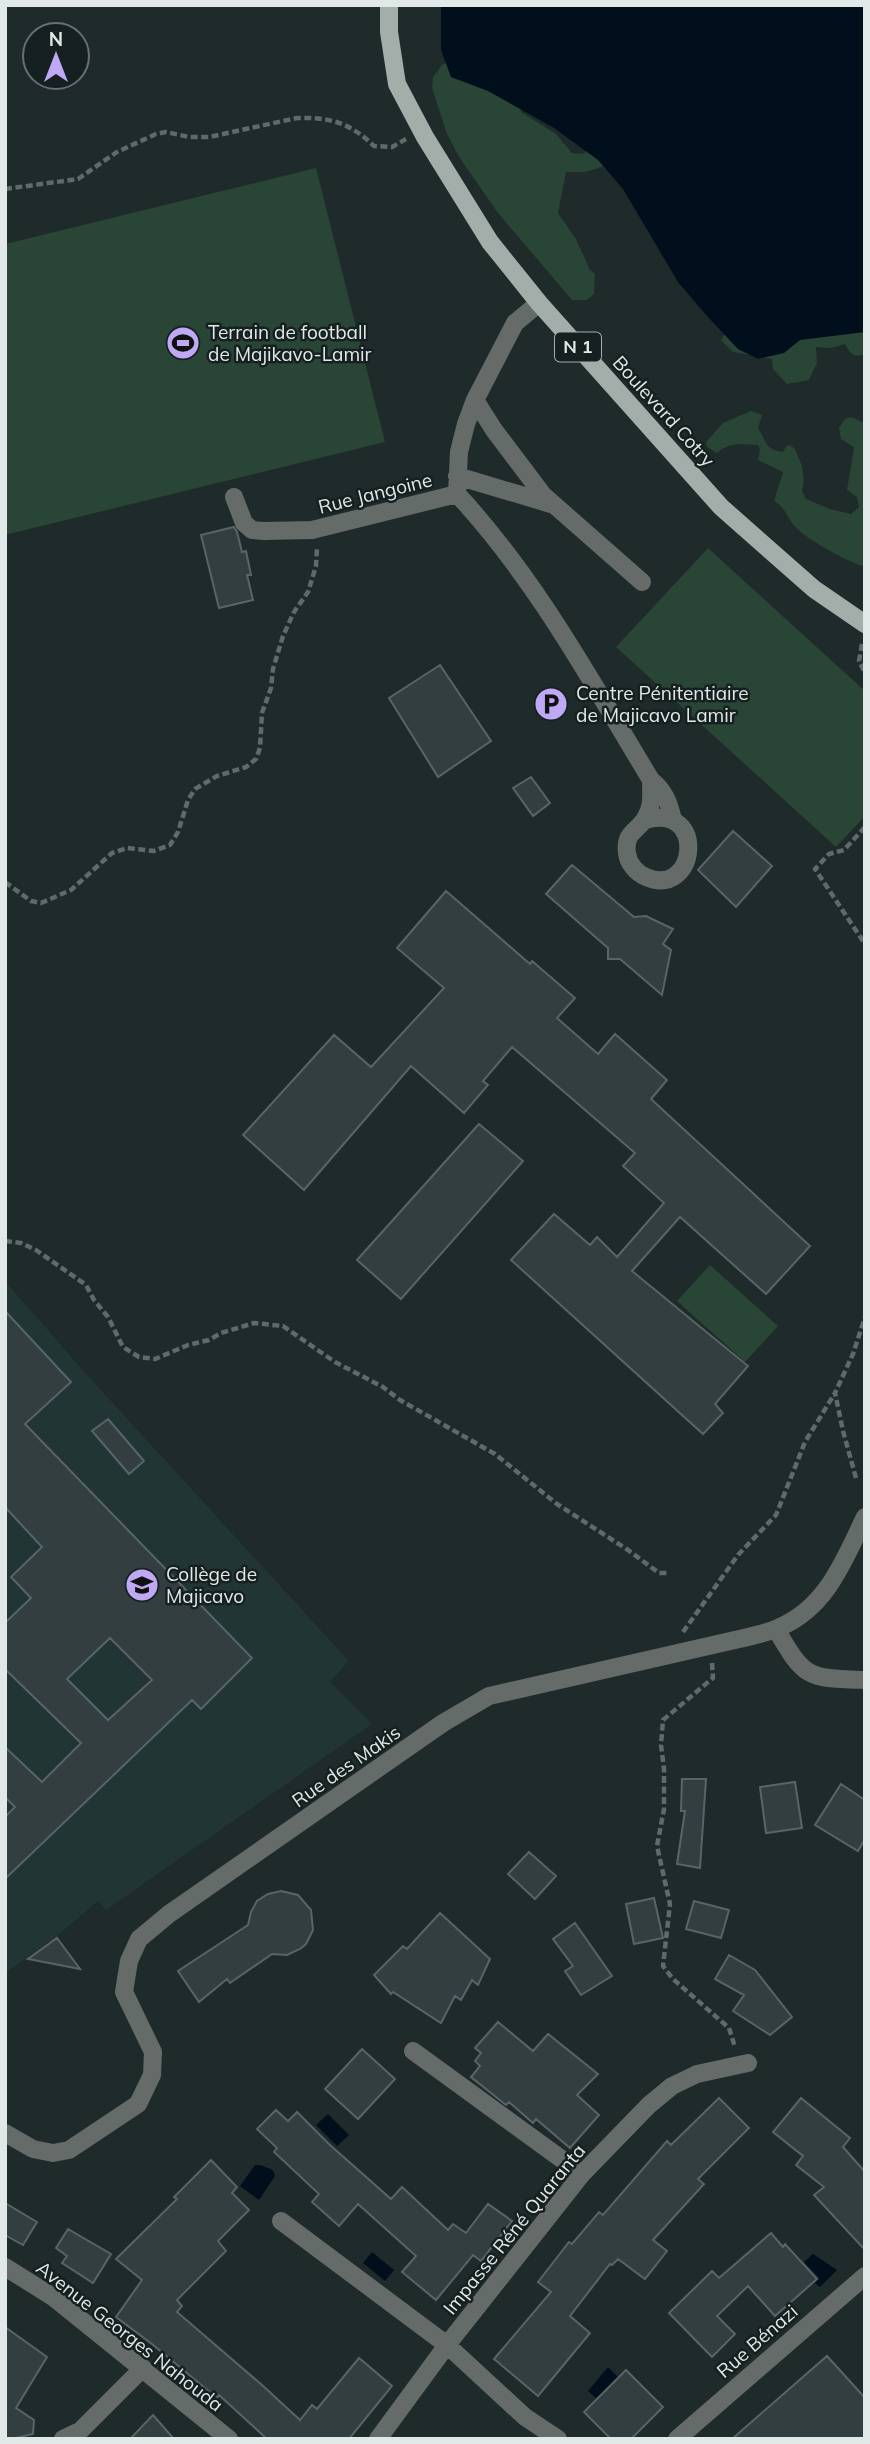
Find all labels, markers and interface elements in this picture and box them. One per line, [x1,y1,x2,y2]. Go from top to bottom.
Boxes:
north arrow [21,21,91,91]
text: N [49,27,63,51]
place label: Terrain de football de Majikavo-Lamir [208,320,372,366]
sports icon: Terrain de football de Majikavo-Lamir [164,324,202,362]
road number: N 1 [555,332,601,362]
street label: Boulevard Cotry [608,351,720,471]
street label: Rue Jangoine [316,467,434,519]
place label: Centre Pénitentiaire de Majicavo Lamir [576,681,749,727]
parking icon: Centre Pénitentiaire de Majicavo Lamir [532,685,570,723]
place label: Collège de Majicavo [166,1562,257,1608]
school or university icon: Collège de Majicavo [123,1566,161,1604]
street label: Rue des Makis [287,1720,405,1812]
street label: Impasse Réné Quaranta [438,2139,590,2319]
street label: Avenue Georges Nahouda [32,2256,228,2416]
street label: Rue Bénazi [712,2299,802,2383]

